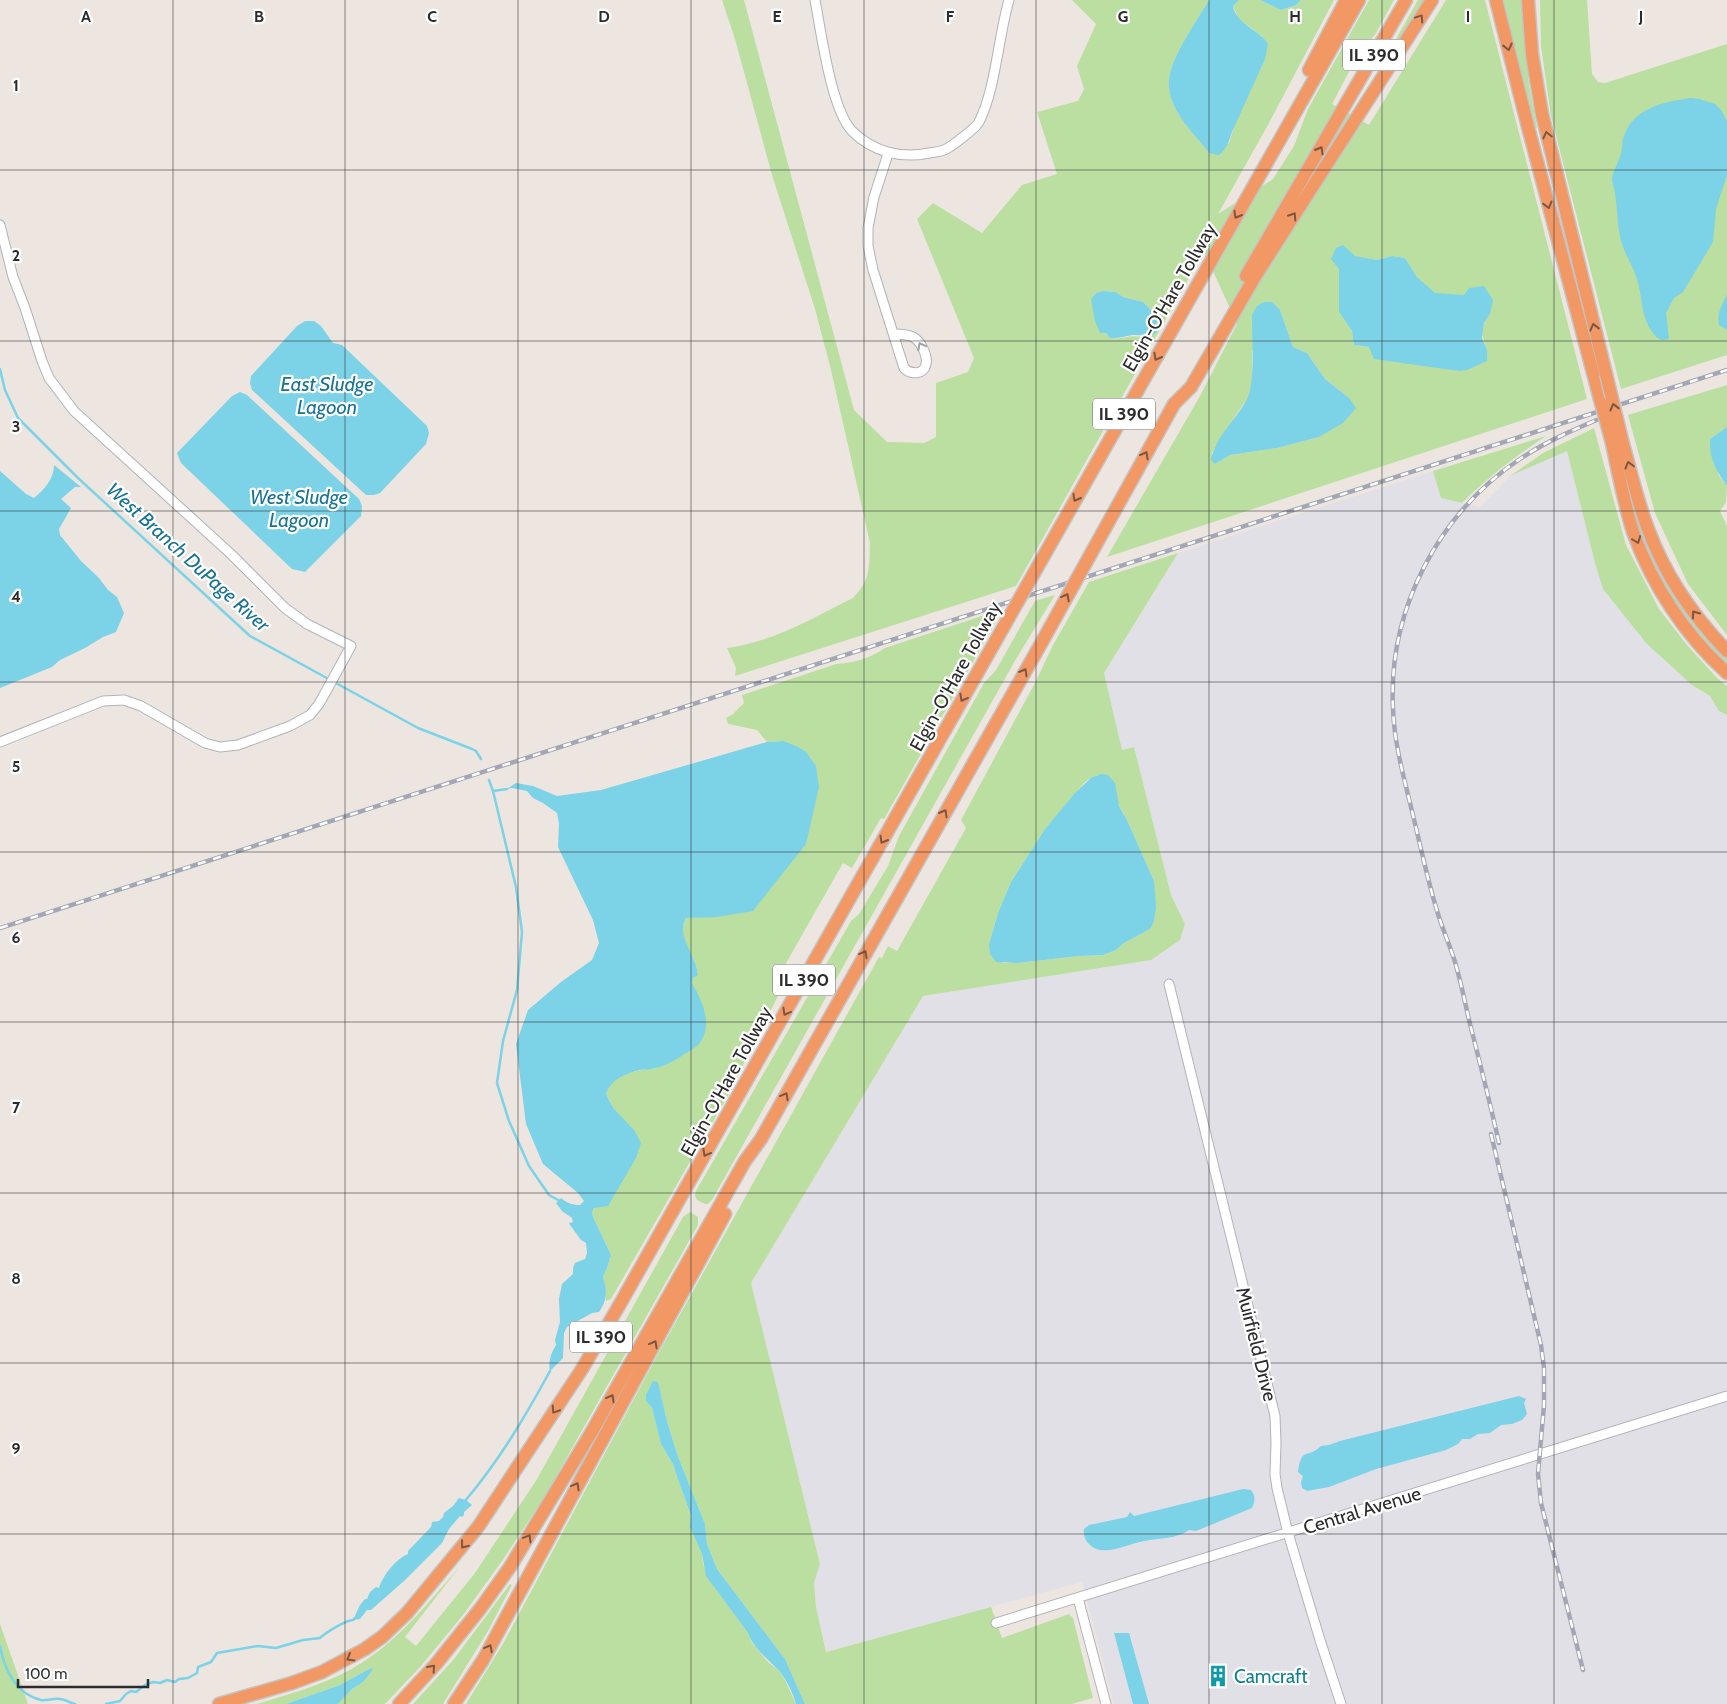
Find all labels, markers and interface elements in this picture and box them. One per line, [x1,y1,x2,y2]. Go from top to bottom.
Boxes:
text: A [81,7,91,26]
text: B [254,7,264,26]
text: C [427,7,437,26]
text: D [598,7,610,26]
text: E [772,7,782,26]
text: F [946,7,955,26]
text: G [1118,7,1128,26]
text: H [1289,7,1301,26]
text: I [1466,7,1470,26]
text: J [1638,7,1643,26]
one-way arrow [1414,14,1423,24]
road number: IL 390 [1343,40,1405,70]
one-way arrow [1502,43,1512,51]
text: 1 [13,76,19,95]
one-way arrow [1542,131,1553,140]
one-way arrow [1313,146,1323,155]
one-way arrow [1543,200,1553,208]
one-way arrow [1233,210,1243,219]
one-way arrow [1287,213,1297,222]
street label: Elgin-O'Hare Tollway [1118,219,1221,376]
text: 2 [12,246,20,265]
one-way arrow [1589,323,1600,331]
one-way arrow [917,343,927,352]
one-way arrow [1153,351,1163,360]
water label: East Sludge Lagoon [281,372,373,419]
road number: IL 390 [1093,398,1155,429]
one-way arrow [1609,402,1620,411]
text: 3 [12,417,20,436]
one-way arrow [1139,451,1149,460]
one-way arrow [1624,460,1635,469]
water label: West Branch DuPage River [102,477,275,637]
water label: West Sludge Lagoon [250,485,348,532]
one-way arrow [1073,493,1083,502]
one-way arrow [1630,535,1641,544]
text: 4 [11,587,21,606]
one-way arrow [1060,593,1070,602]
street label: Elgin-O'Hare Tollway [905,597,1006,755]
one-way arrow [1692,610,1701,620]
one-way arrow [1018,668,1028,677]
one-way arrow [960,693,970,702]
text: 5 [12,757,20,776]
one-way arrow [938,809,948,818]
one-way arrow [880,834,890,843]
text: 6 [12,928,21,947]
one-way arrow [858,951,868,960]
road number: IL 390 [773,964,835,996]
street label: Elgin-O'Hare Tollway [676,1002,777,1160]
one-way arrow [782,1006,792,1015]
one-way arrow [778,1092,788,1101]
text: 7 [12,1098,21,1117]
one-way arrow [703,1148,713,1157]
text: 8 [11,1269,21,1288]
street label: Muirfield Drive [1231,1285,1282,1404]
road number: IL 390 [570,1321,632,1352]
one-way arrow [648,1340,658,1349]
one-way arrow [605,1394,615,1403]
one-way arrow [552,1404,561,1414]
text: 9 [12,1439,21,1458]
street label: Central Avenue [1300,1482,1424,1539]
one-way arrow [570,1483,580,1492]
one-way arrow [522,1534,531,1543]
one-way arrow [462,1539,470,1548]
one-way arrow [483,1644,493,1653]
one-way arrow [346,1652,355,1662]
scale bar [18,1656,148,1688]
building icon: Camcraft [1205,1663,1231,1689]
text: 100 m [25,1665,67,1683]
one-way arrow [426,1665,435,1674]
place label: Camcraft [1234,1665,1308,1688]

